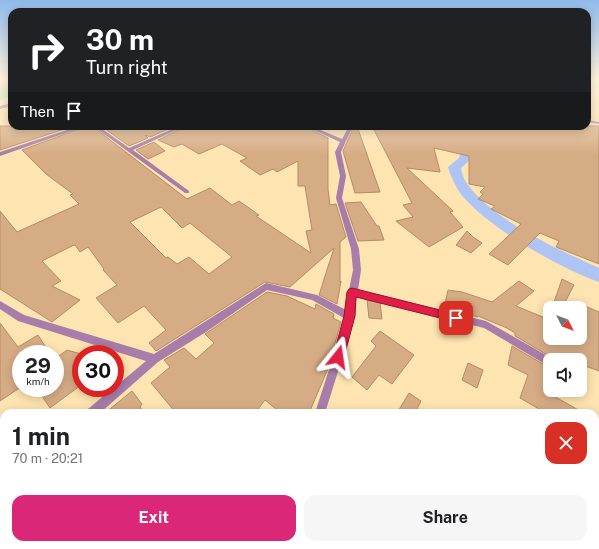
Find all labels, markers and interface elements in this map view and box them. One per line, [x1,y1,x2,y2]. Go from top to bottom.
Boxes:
text: 30 m [86,23,154,56]
icon: right [20,24,72,76]
text: Turn right [86,57,168,78]
icon: arrive [63,100,85,122]
text: Then [20,103,55,120]
pin [439,301,473,335]
north arrow [543,301,587,345]
map controls [543,301,587,397]
icon: arrive [445,307,467,329]
position arrow [317,336,359,378]
speed limit sign: 30 [72,345,124,397]
button: sound [543,353,587,397]
text: 29 [25,354,51,378]
text: km/h [26,375,50,387]
text: 1 min [12,422,70,450]
button: close [545,422,587,464]
text: 70 m · 20:21 [12,451,83,466]
button: Exit [12,495,296,541]
button: Share [304,495,587,541]

